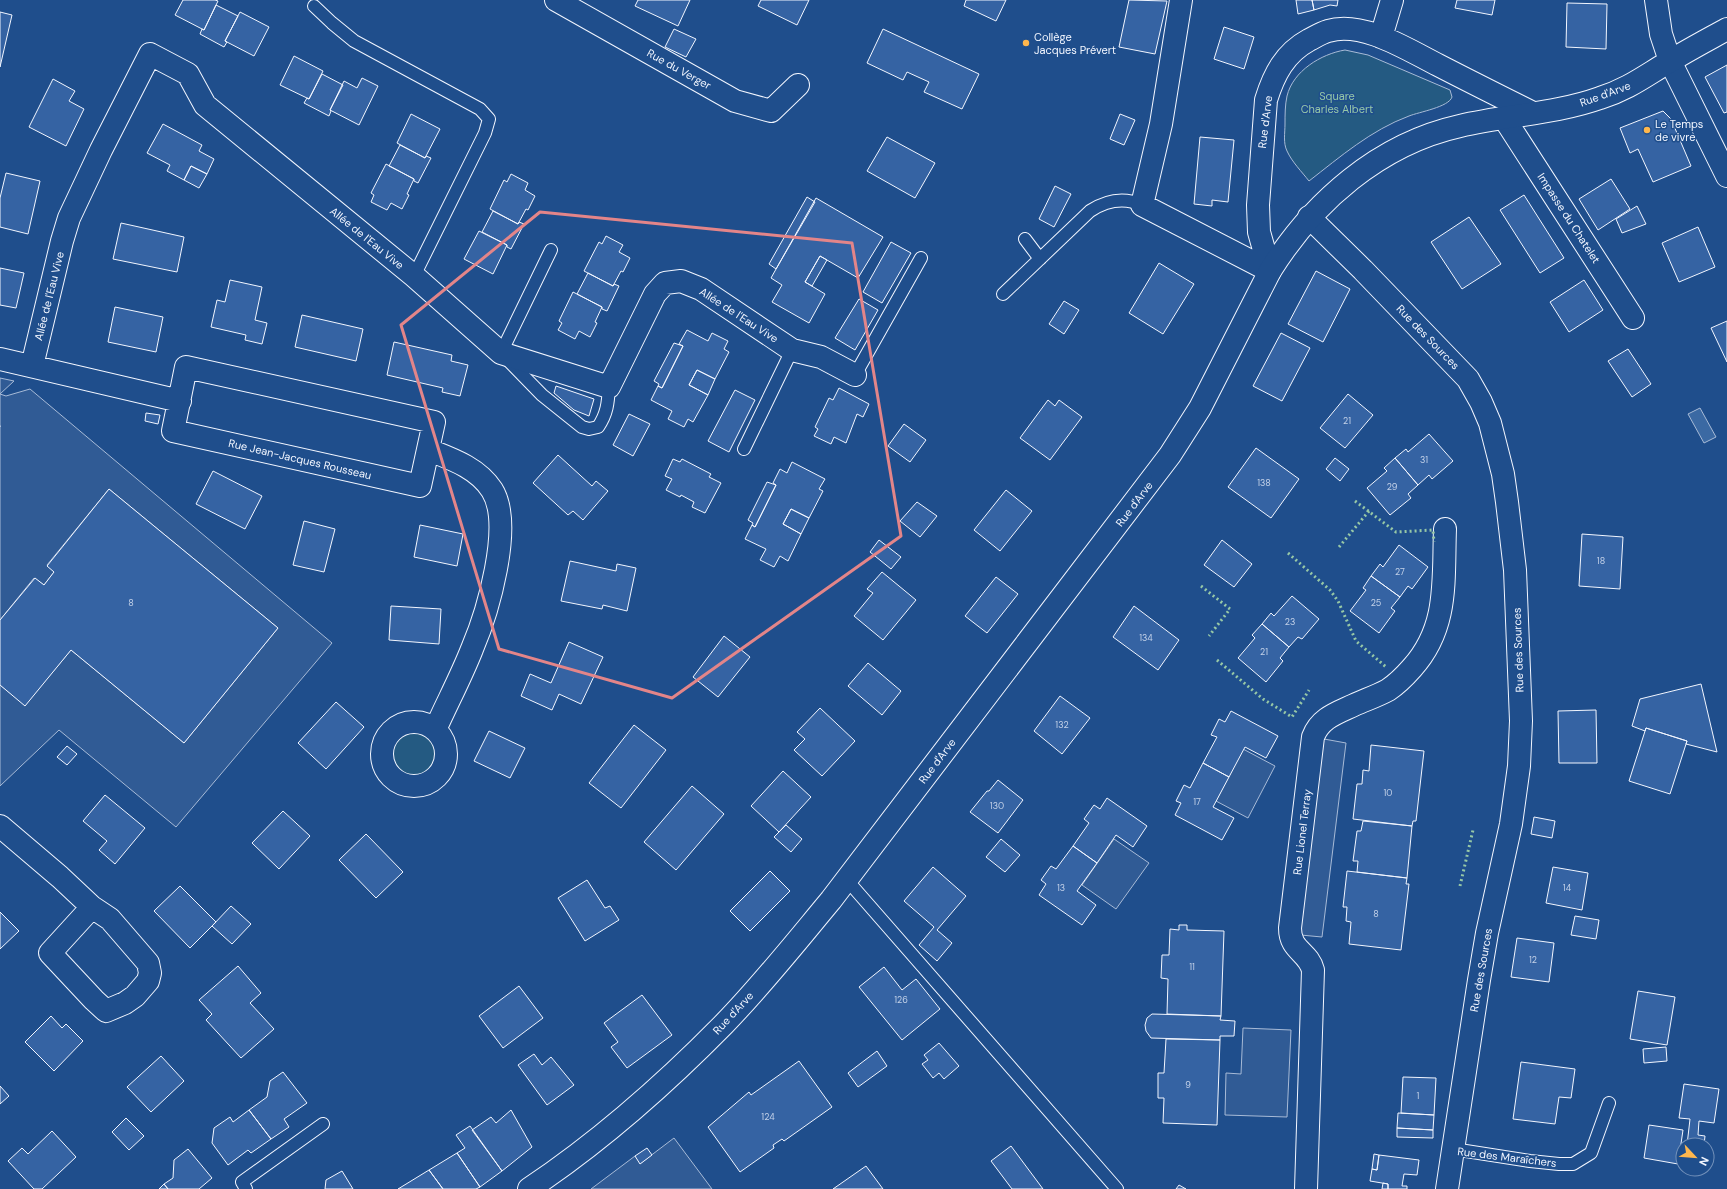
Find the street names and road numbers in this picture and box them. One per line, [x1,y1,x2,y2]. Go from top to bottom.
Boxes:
street label: Rue du Verger [644,46,714,92]
street label: Rue d'Arve [1578,78,1632,110]
street label: Rue d'Arve [1255,95,1275,149]
street label: Impasse du Chatelet [1535,170,1603,266]
street label: Allée de l'Eau Vive [327,204,407,272]
street label: Allée de l'Eau Vive [31,250,67,342]
street label: Allée de l'Eau Vive [697,284,781,346]
street label: Rue des Sources [1394,302,1462,372]
street label: Rue Jean-Jacques Rousseau [227,436,373,482]
street label: Rue d'Arve [1112,479,1156,529]
street label: Rue des Sources [1510,607,1526,693]
street label: Rue d'Arve [915,736,959,786]
street label: Rue Lionel Terray [1290,788,1314,876]
street label: Rue des Sources [1467,927,1495,1013]
street label: Rue d'Arve [710,989,756,1037]
street label: Rue des Maraîchers [1457,1144,1557,1170]

